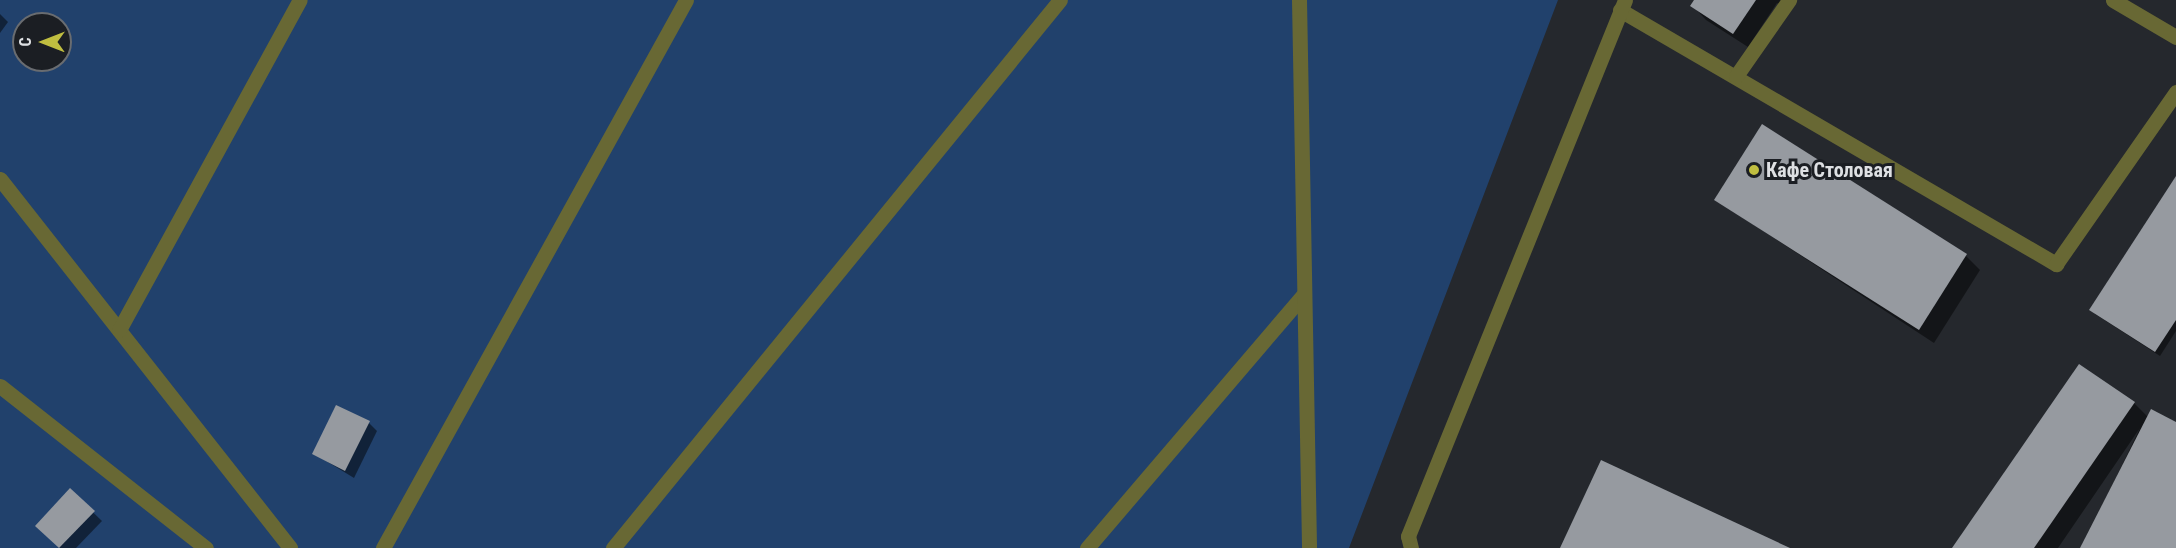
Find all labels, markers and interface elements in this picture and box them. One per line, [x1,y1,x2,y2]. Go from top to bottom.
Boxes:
north arrow [12,12,72,72]
text: С [16,37,35,47]
place label: Кафе Столовая [1766,158,1893,182]
marker: Кафе Столовая [1747,163,1761,177]

